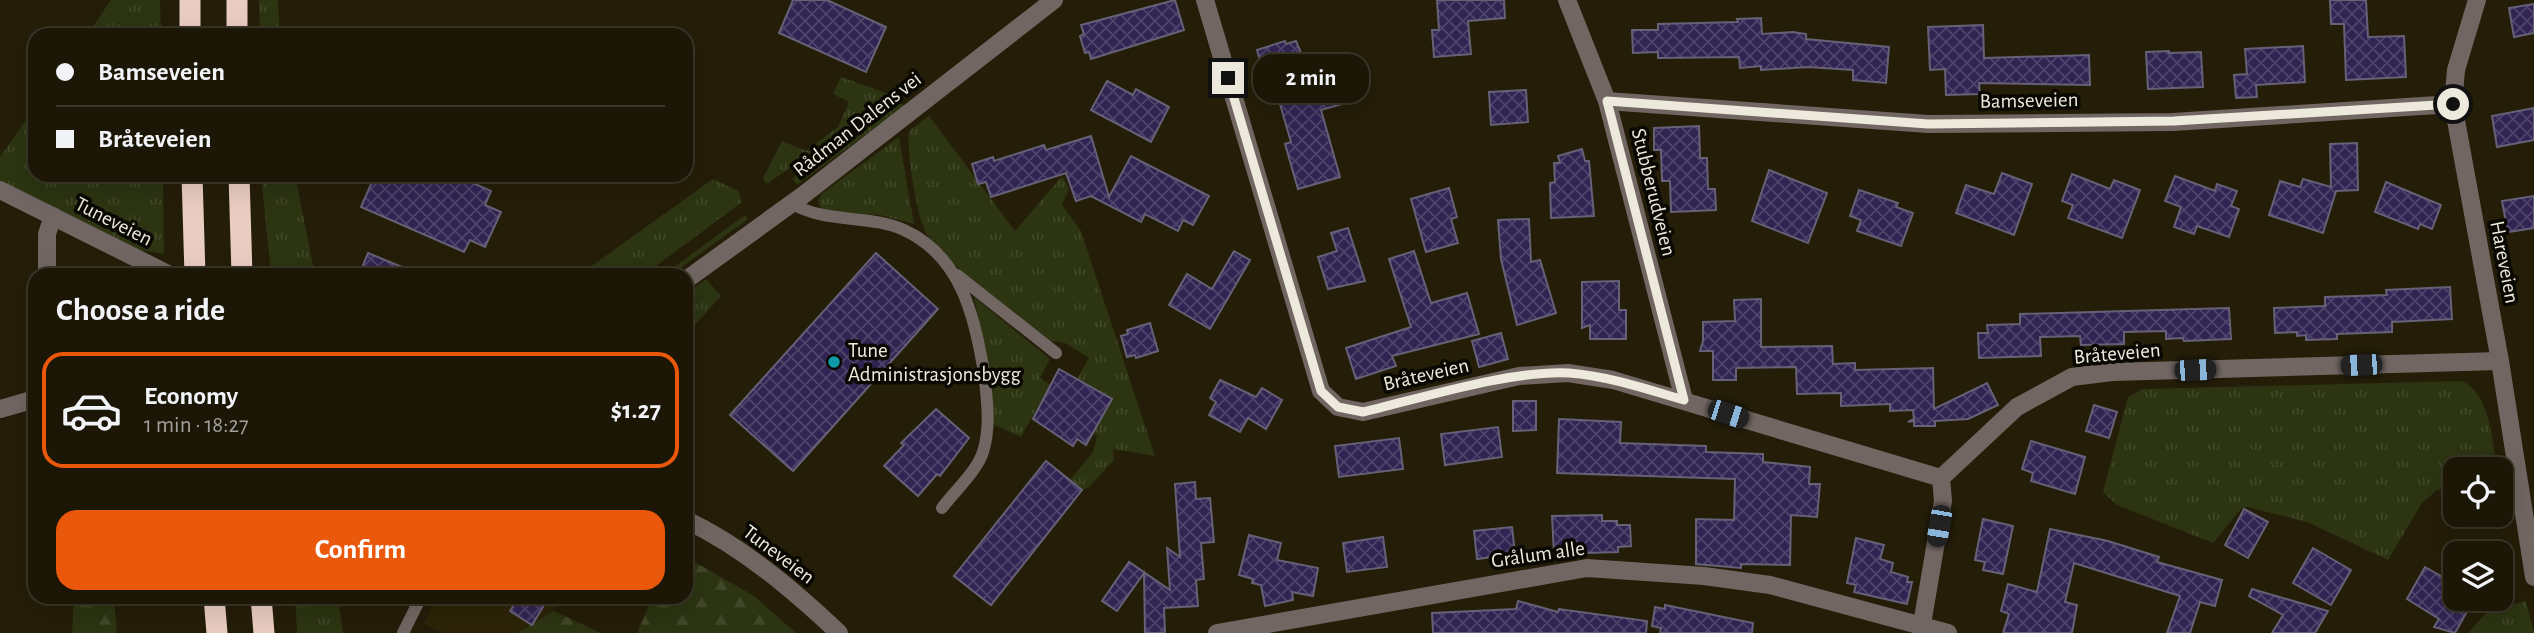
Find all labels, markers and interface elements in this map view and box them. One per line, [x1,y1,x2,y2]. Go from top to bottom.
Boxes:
callout: 2 min [1252,54,1368,102]
text: Bamseveien [98,59,225,85]
route end [1212,62,1244,94]
text: 2 min [1285,67,1337,90]
street label: Rådman Dalens vei [789,68,925,181]
route start [2437,88,2469,120]
street label: Bamseveien [1979,89,2079,112]
text: Bråteveien [98,126,211,152]
street label: Stubberudveien [1628,126,1680,258]
street label: Tuneveien [72,193,156,250]
street label: Hareveien [2486,219,2523,305]
text: Choose a ride [56,294,225,326]
street label: Bråteveien [2073,339,2161,368]
place label: Tune Administrasjonsbygg [848,340,1021,385]
marker: Tune Administrasjonsbygg [826,354,842,370]
street label: Bråteveien [1381,354,1471,395]
car [2340,354,2383,376]
car [2174,359,2217,381]
icon: car [60,379,123,442]
text: Economy [144,383,238,409]
text: $1.27 [611,397,661,423]
car [1705,398,1752,430]
text: 1 min · 18:27 [144,414,249,437]
map controls [2443,457,2513,611]
button: locate [2443,457,2513,527]
car [1926,503,1953,549]
button: Confirm [56,510,665,590]
street label: Tuneveien [739,521,818,588]
street label: Grålum alle [1490,538,1586,571]
button: layers [2443,541,2513,611]

